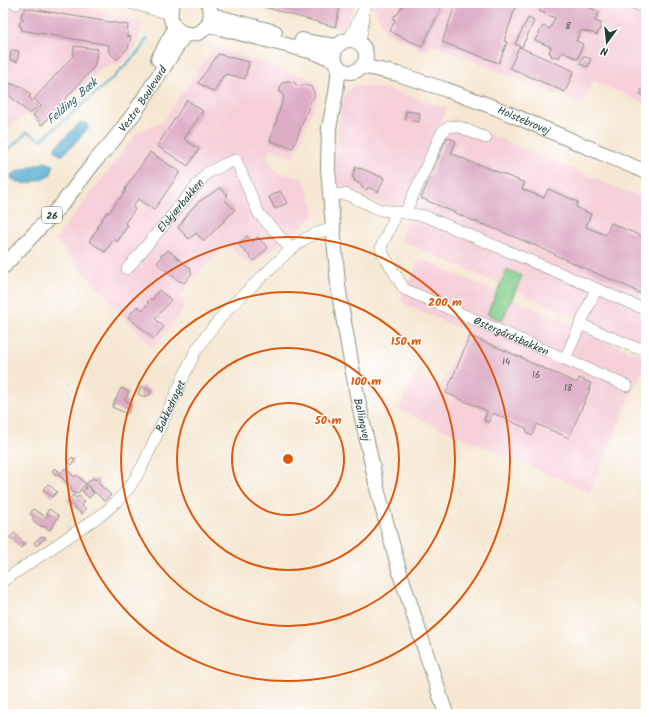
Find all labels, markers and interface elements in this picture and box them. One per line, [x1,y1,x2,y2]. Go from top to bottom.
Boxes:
house number: 8 [565,19,571,34]
north arrow [587,22,627,62]
text: N [599,41,610,60]
street label: Vestre Boulevard [115,62,173,136]
water label: Felding Bæk [42,72,104,129]
street label: Holstebrovej [494,102,554,141]
street label: Elskjærbakken [153,175,209,237]
road number: 26 [42,207,62,223]
text: 200 m [428,293,462,312]
street label: Østergårdsbakken [470,312,552,361]
text: 150 m [391,332,421,351]
house number: 14 [502,355,510,370]
house number: 16 [532,368,540,383]
text: 100 m [351,372,381,391]
street label: Bakkedraget [151,376,191,436]
house number: 18 [564,381,573,396]
street label: Ballingvej [348,396,375,444]
text: 50 m [314,411,342,430]
centre of rings [281,452,295,466]

